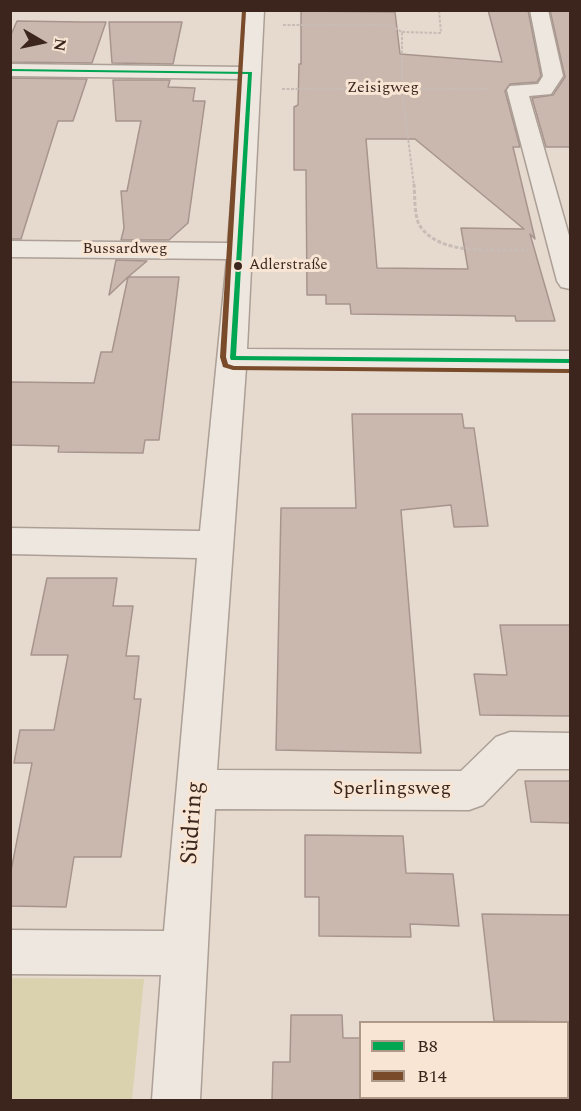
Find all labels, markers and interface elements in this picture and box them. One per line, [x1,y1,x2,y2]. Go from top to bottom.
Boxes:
north arrow [12,12,72,72]
text: N [47,36,73,53]
street label: Zeisigweg [347,79,419,99]
street label: Bussardweg [83,240,167,260]
place label: Adlerstraße [249,257,327,275]
marker: Adlerstraße [232,260,244,272]
street label: Sperlingsweg [333,778,451,802]
street label: Südring [177,780,211,866]
legend [359,1021,569,1099]
text: B8 [417,1033,438,1060]
text: B14 [417,1063,447,1090]

